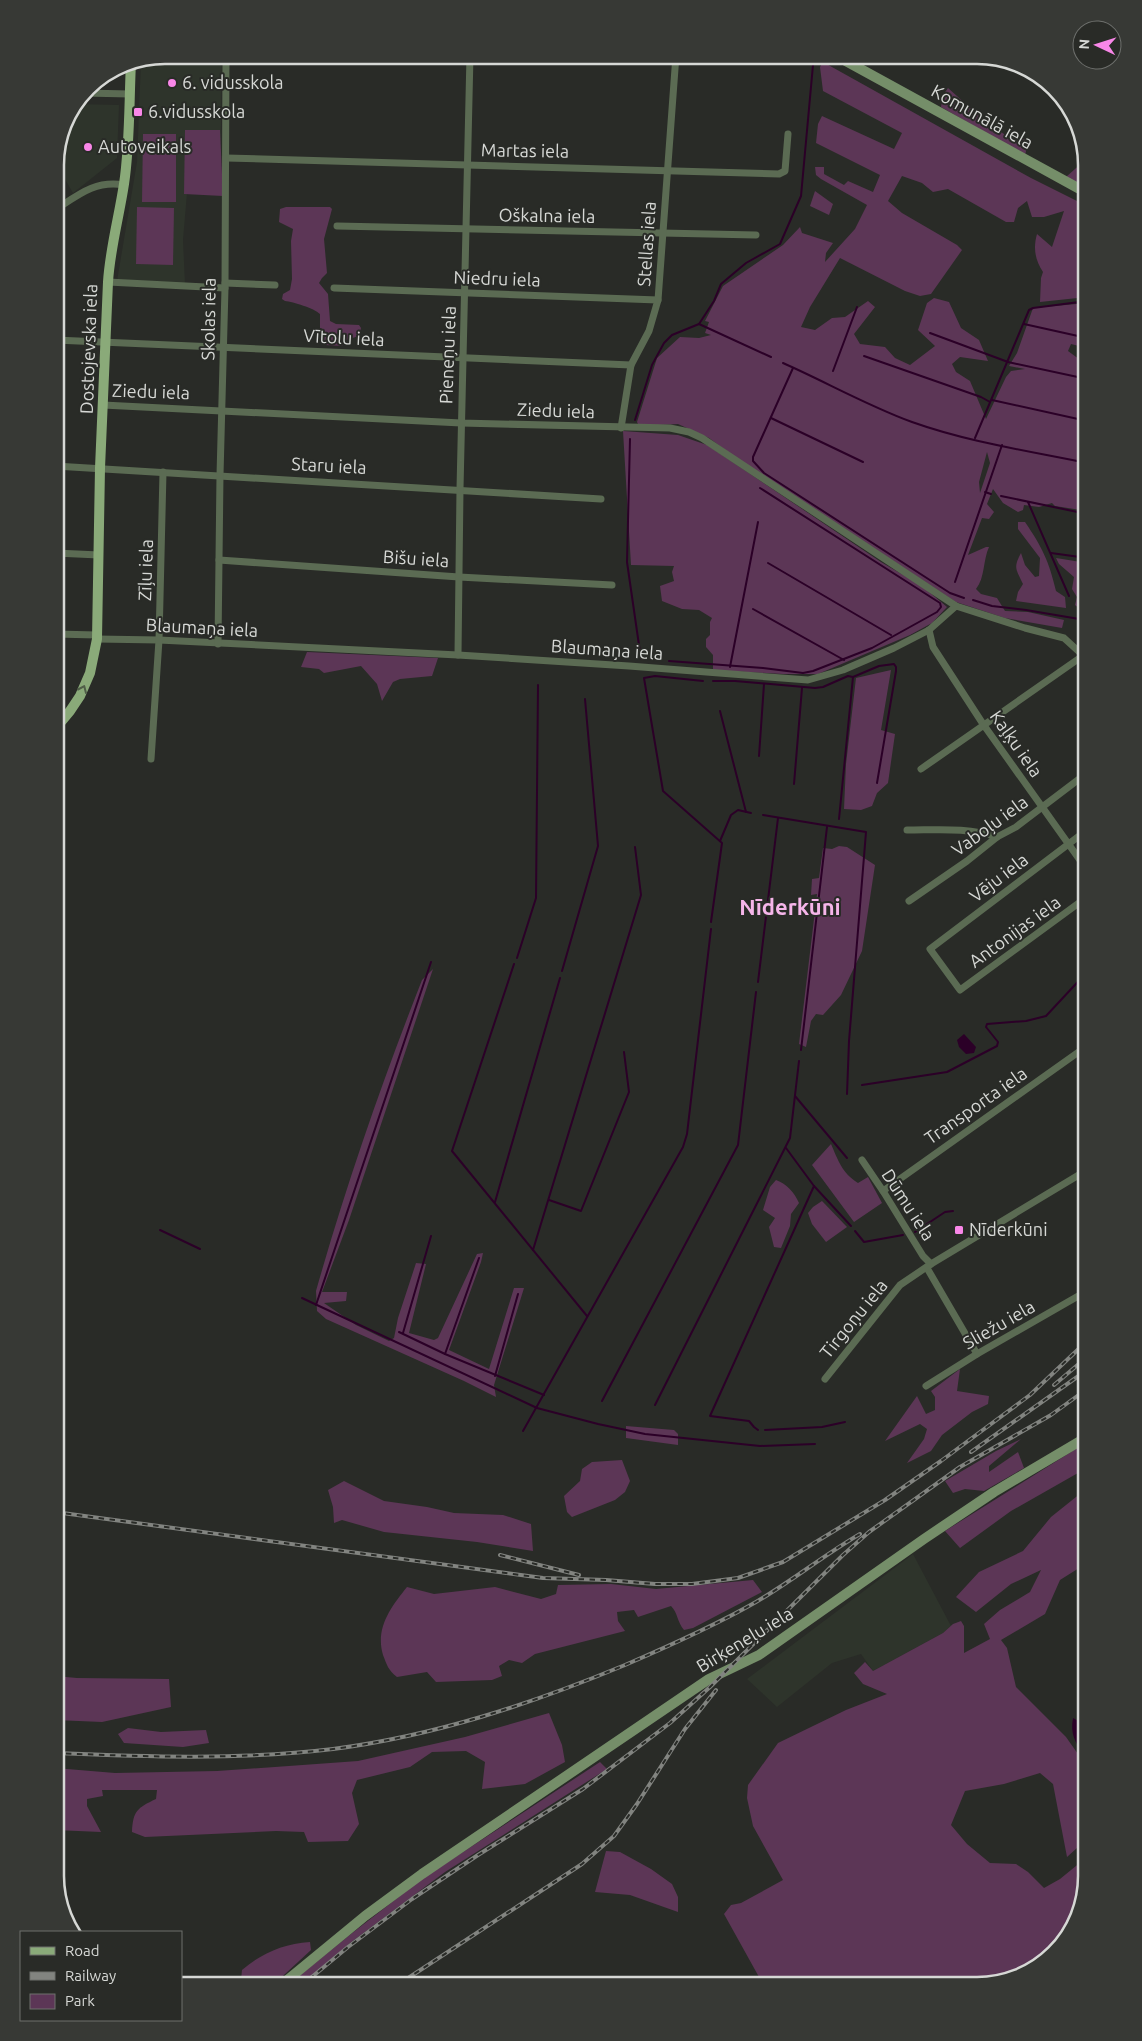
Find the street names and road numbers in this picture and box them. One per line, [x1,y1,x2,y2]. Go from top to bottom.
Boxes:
street label: Komunālā iela [928,80,1037,152]
street label: Martas iela [481,139,569,161]
street label: Stellas iela [633,201,659,287]
street label: Oškalna iela [498,204,596,226]
street label: Niedru iela [453,266,541,290]
street label: Skolas iela [197,277,219,361]
street label: Dostojevska iela [76,284,100,414]
street label: Pieneņu iela [435,306,459,404]
street label: Vītolu iela [303,325,385,349]
street label: Ziedu iela [112,380,190,402]
street label: Ziedu iela [517,399,595,421]
street label: Staru iela [291,453,367,477]
street label: Zīļu iela [134,539,156,601]
street label: Bišu iela [382,546,450,570]
street label: Blaumaņa iela [145,614,259,640]
street label: Blaumaņa iela [550,635,664,663]
street label: Kaļķu iela [987,706,1047,781]
street label: Vaboļu iela [948,791,1031,859]
street label: Vēju iela [965,849,1031,906]
street label: Antonijas iela [965,891,1064,971]
street label: Transporta iela [920,1063,1030,1148]
street label: Dūmu iela [878,1165,939,1244]
street label: Tirgoņu iela [815,1275,891,1362]
street label: Sliežu iela [959,1296,1038,1353]
street label: Birķeneļu iela [693,1603,796,1676]

